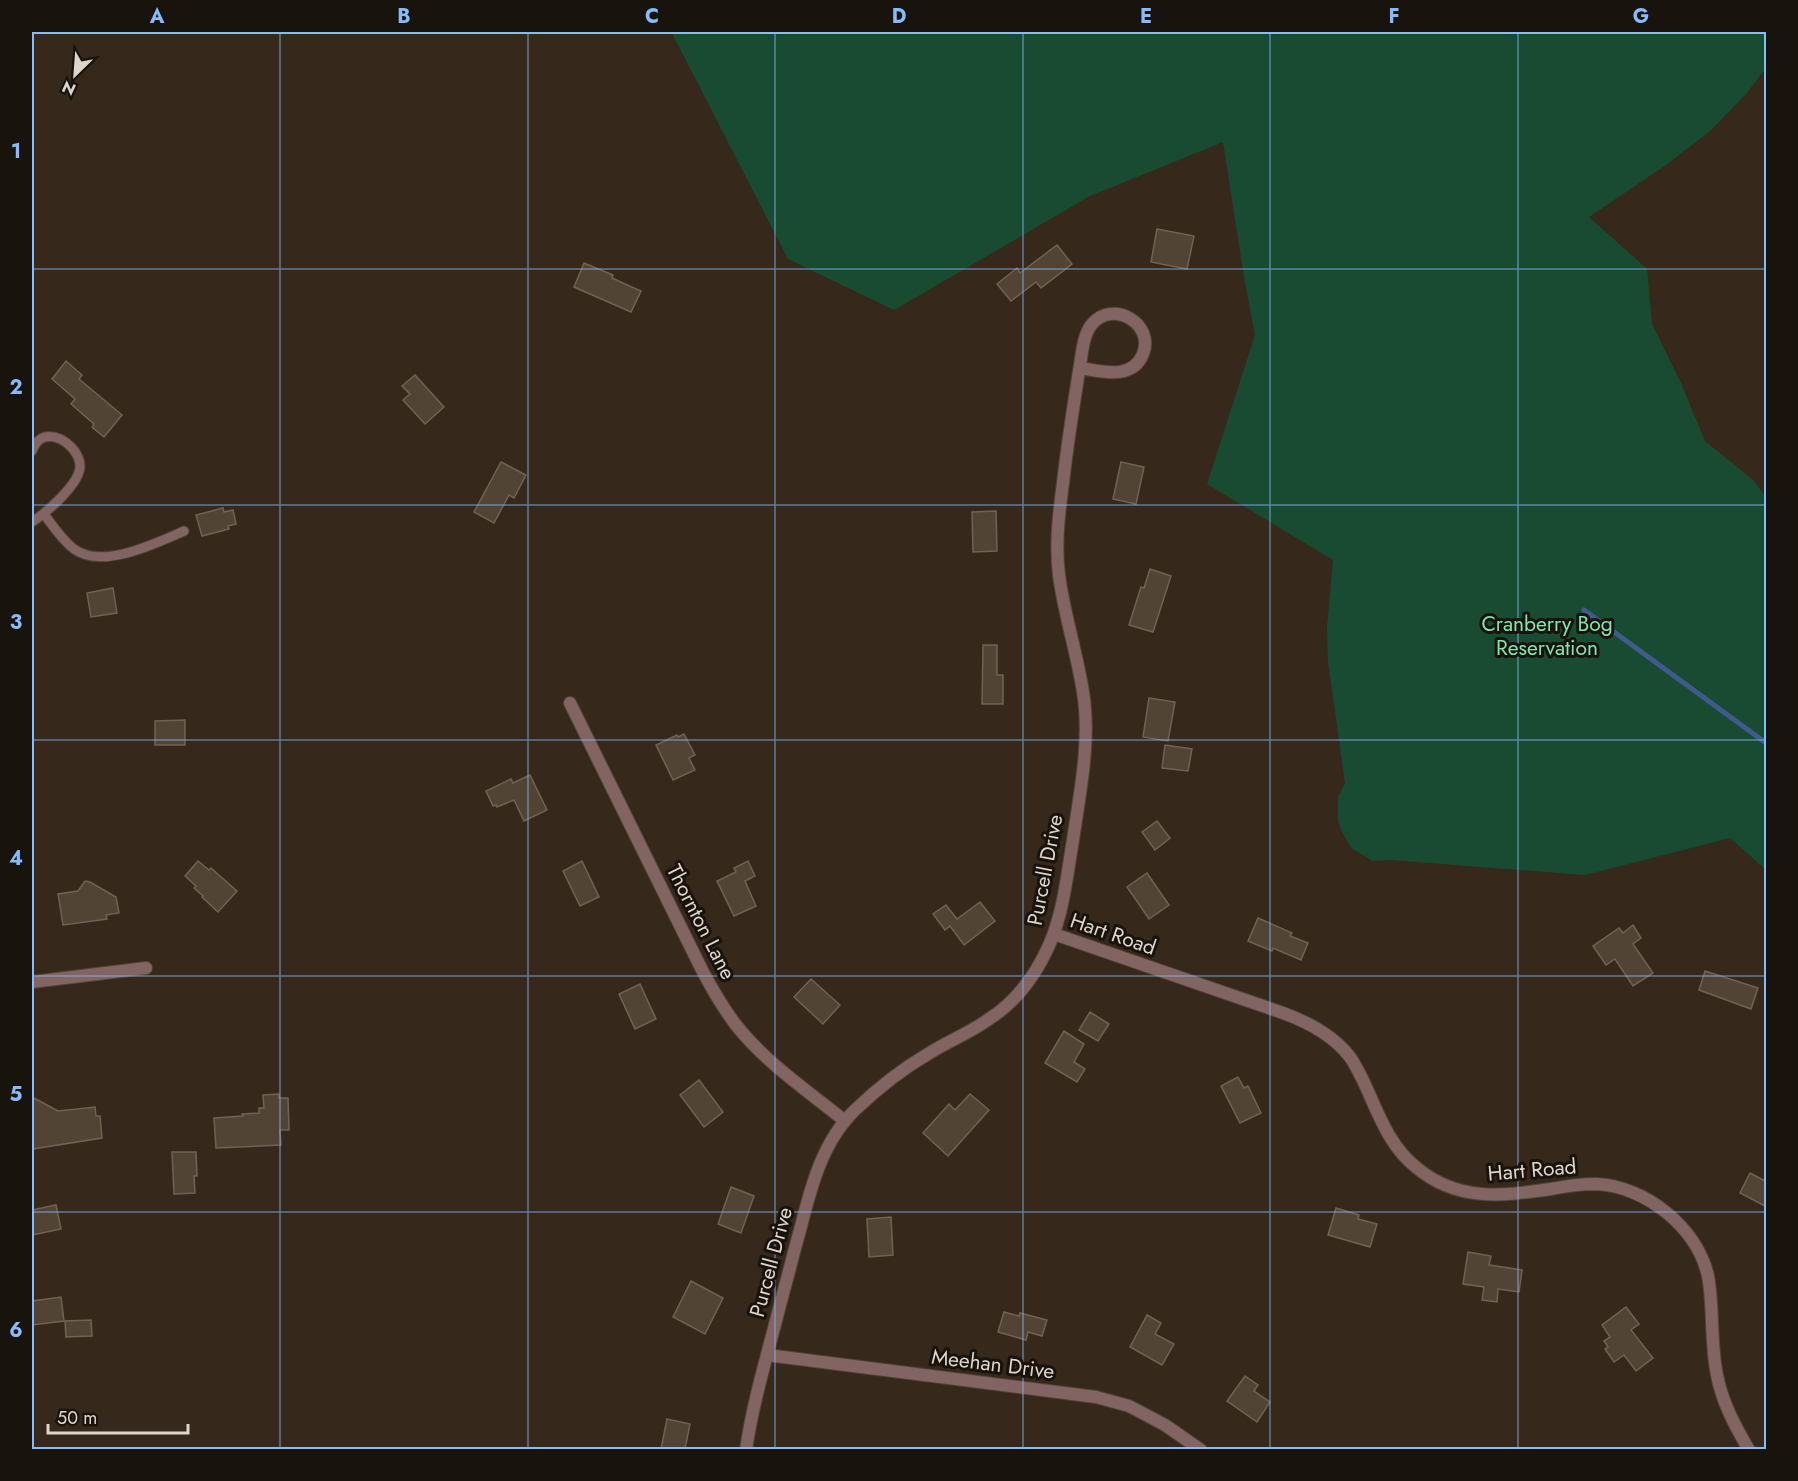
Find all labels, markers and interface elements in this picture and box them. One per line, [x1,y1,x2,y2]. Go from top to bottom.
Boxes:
text: A [149,2,165,31]
text: B [397,2,411,31]
text: C [645,2,659,31]
text: D [892,2,906,31]
text: E [1140,2,1152,31]
text: F [1388,2,1400,31]
text: G [1633,2,1649,31]
north arrow [45,45,105,105]
text: N [58,75,79,101]
text: 1 [11,137,21,166]
text: 2 [9,373,23,402]
text: 3 [10,608,22,637]
park label: Cranberry Bog Reservation [1481,609,1613,663]
street label: Purcell Drive [1020,812,1070,928]
text: 4 [9,844,23,873]
street label: Thornton Lane [659,859,743,985]
street label: Hart Road [1066,905,1160,963]
text: 5 [10,1080,23,1109]
street label: Hart Road [1486,1151,1578,1189]
street label: Purcell Drive [742,1204,800,1320]
text: 6 [9,1316,23,1345]
street label: Meehan Drive [930,1342,1056,1386]
scale bar [48,1397,188,1435]
text: 50 m [57,1405,97,1431]

